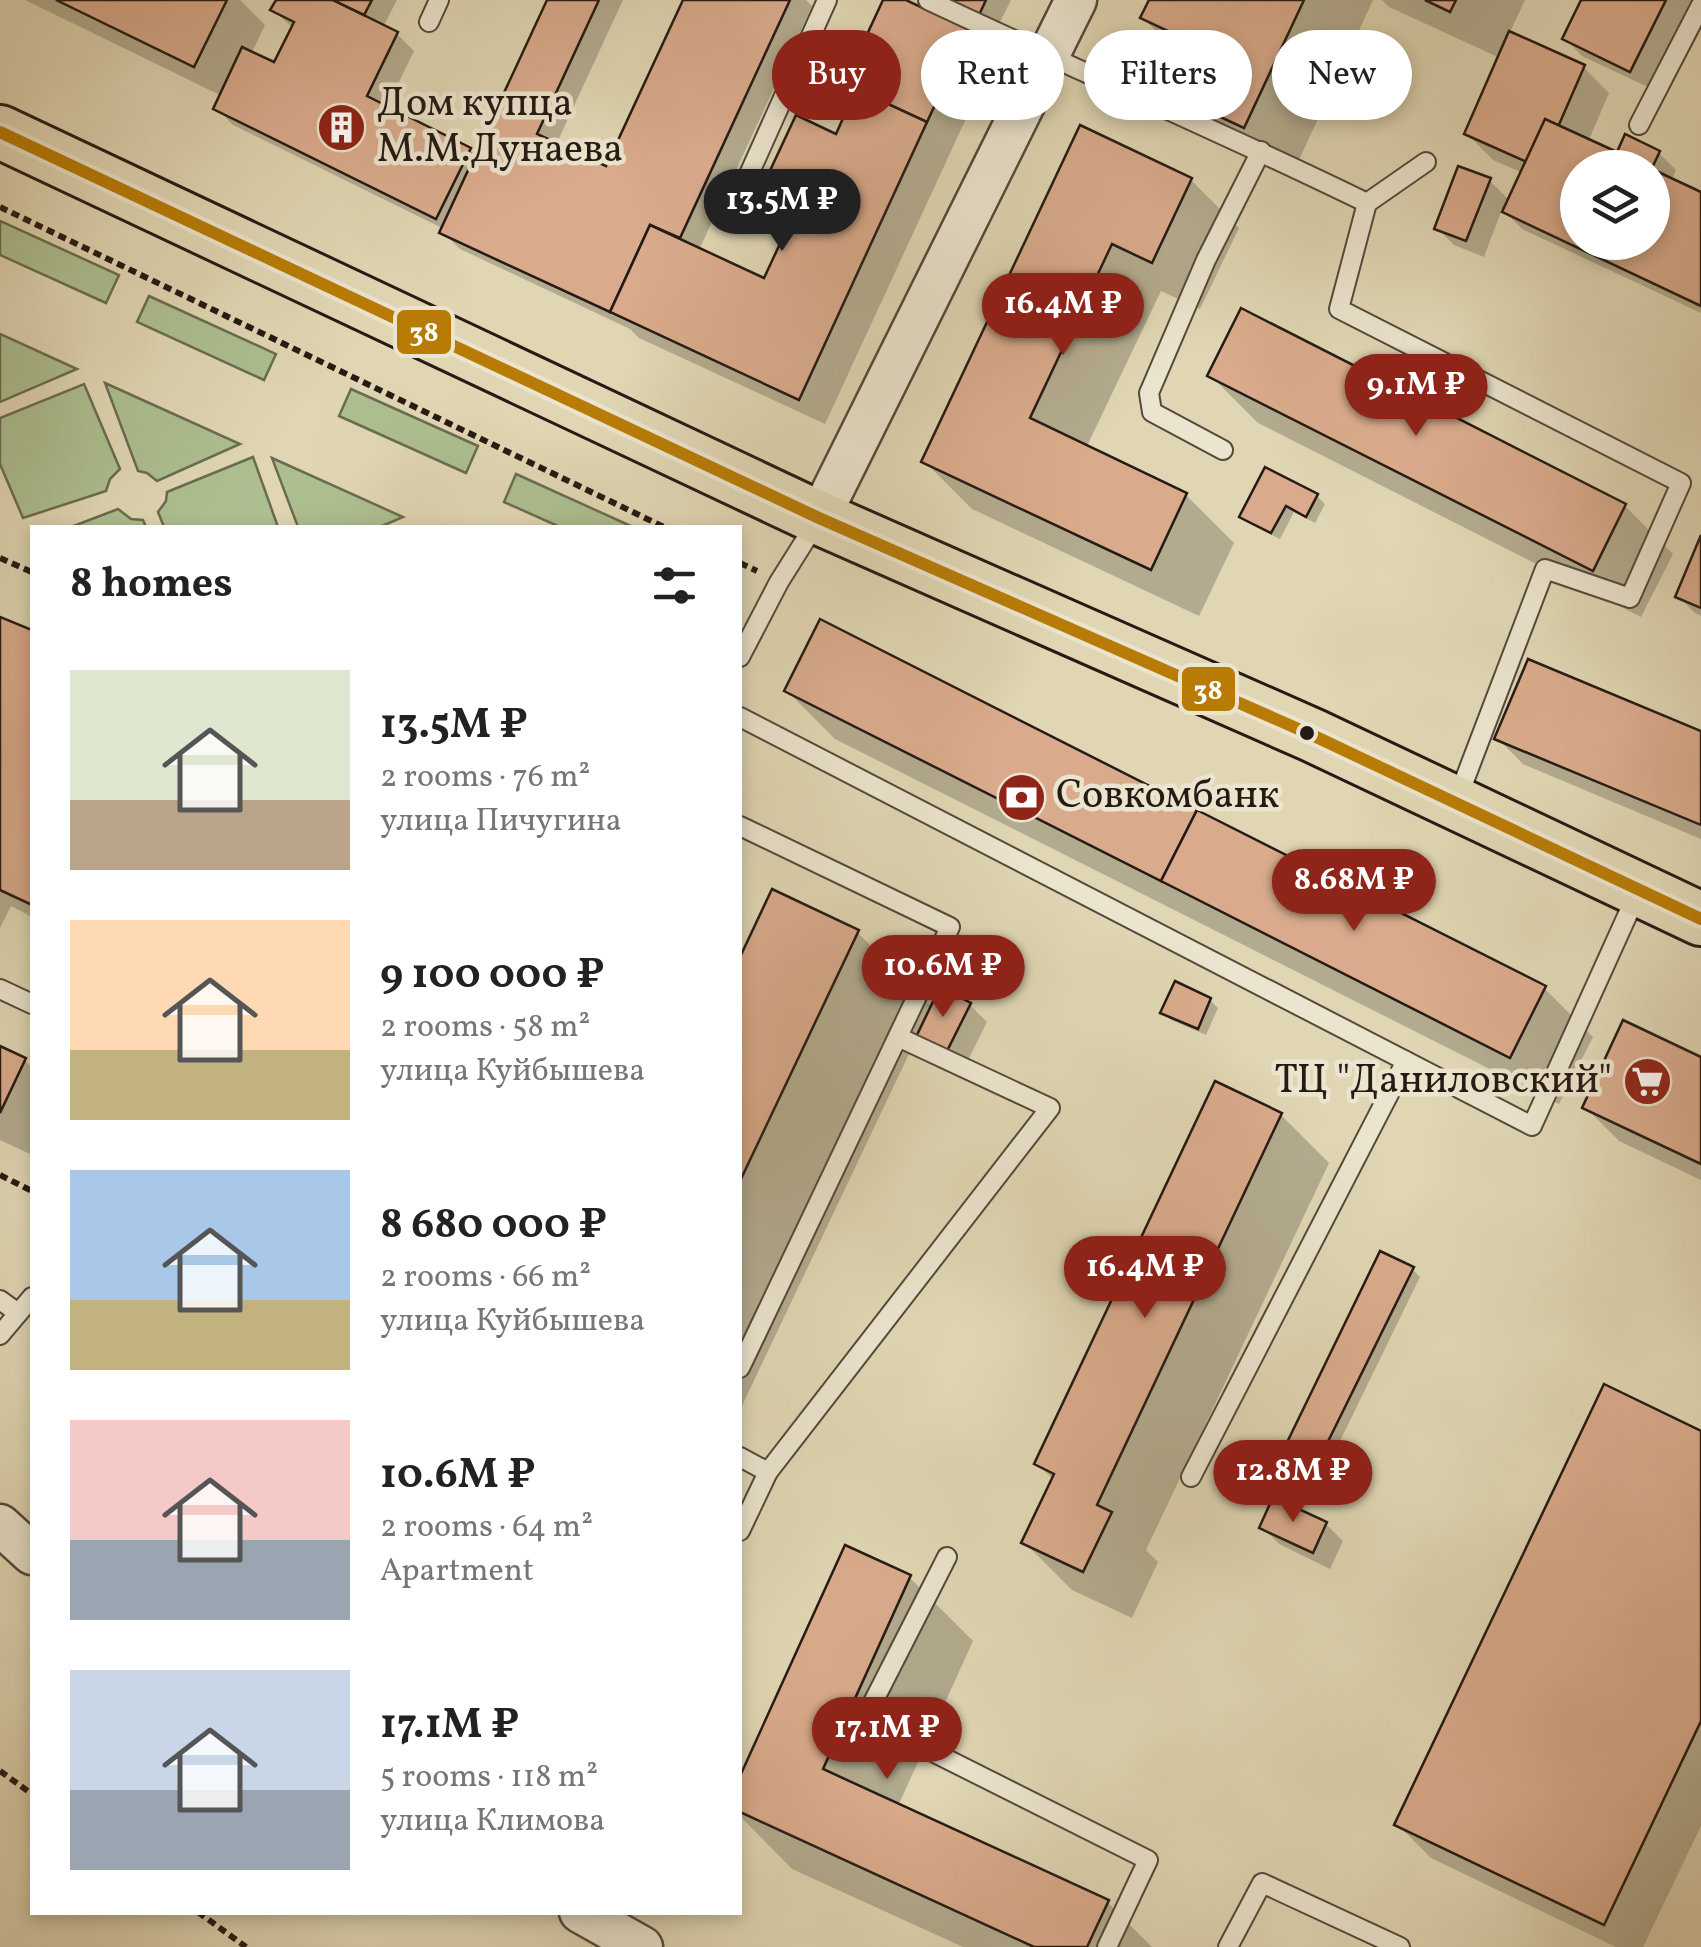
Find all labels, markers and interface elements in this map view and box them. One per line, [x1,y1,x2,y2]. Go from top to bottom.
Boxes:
chip: Buy [772,30,901,120]
chip: Rent [921,30,1064,120]
chip: Filters [1084,30,1252,120]
chip: New [1272,30,1412,120]
place label: Дом купца М.М.Дунаева [377,77,623,179]
building icon: Дом купца М.М.Дунаева [316,102,368,154]
map controls [1560,150,1670,260]
button: layers [1560,150,1670,260]
pin: 13.5M ₽ [690,169,874,254]
text: 13.5M ₽ [726,179,838,223]
pin: 16.4M ₽ [971,273,1155,358]
text: 16.4M ₽ [1004,283,1122,327]
line badge: 38 [395,308,453,356]
text: 38 [409,314,439,353]
pin: 9.1M ₽ [1335,354,1497,439]
text: 9.1M ₽ [1367,364,1465,408]
text: 8 homes [70,556,233,615]
icon: filters [647,558,702,613]
line badge: 38 [1180,665,1237,713]
text: 38 [1193,672,1223,711]
text: 13.5M ₽ [380,697,528,756]
icon: home [150,710,270,830]
unlabelled marker [1297,723,1317,743]
text: 2 rooms · 76 m² [380,756,590,800]
place label: Совкомбанк [1056,769,1279,825]
bank icon: Совкомбанк [995,771,1047,823]
text: улица Пичугина [380,800,622,844]
pin: 8.68M ₽ [1262,849,1446,934]
text: 8.68M ₽ [1294,859,1414,903]
pin: 10.6M ₽ [851,935,1035,1020]
text: 10.6M ₽ [884,945,1002,989]
text: 9 100 000 ₽ [380,947,605,1006]
icon: home [150,960,270,1080]
text: 2 rooms · 58 m² [380,1006,590,1050]
text: улица Куйбышева [380,1050,645,1094]
place label: ТЦ "Даниловский" [1274,1054,1612,1110]
supermarket icon: ТЦ "Даниловский" [1621,1056,1673,1108]
text: 8 680 000 ₽ [380,1197,607,1256]
icon: home [150,1210,270,1330]
pin: 16.4M ₽ [1053,1236,1237,1321]
text: 16.4M ₽ [1086,1246,1204,1290]
text: 2 rooms · 66 m² [380,1256,591,1300]
text: улица Куйбышева [380,1300,645,1344]
pin: 12.8M ₽ [1201,1440,1385,1525]
text: 10.6M ₽ [380,1447,536,1506]
text: 12.8M ₽ [1235,1450,1351,1494]
icon: home [150,1460,270,1580]
text: 2 rooms · 64 m² [380,1506,593,1550]
text: Apartment [380,1550,534,1594]
text: 17.1M ₽ [380,1697,519,1756]
pin: 17.1M ₽ [795,1697,979,1782]
text: 17.1M ₽ [834,1707,940,1751]
icon: home [150,1710,270,1830]
text: 5 rooms · 118 m² [380,1756,598,1800]
text: улица Климова [380,1800,605,1844]

